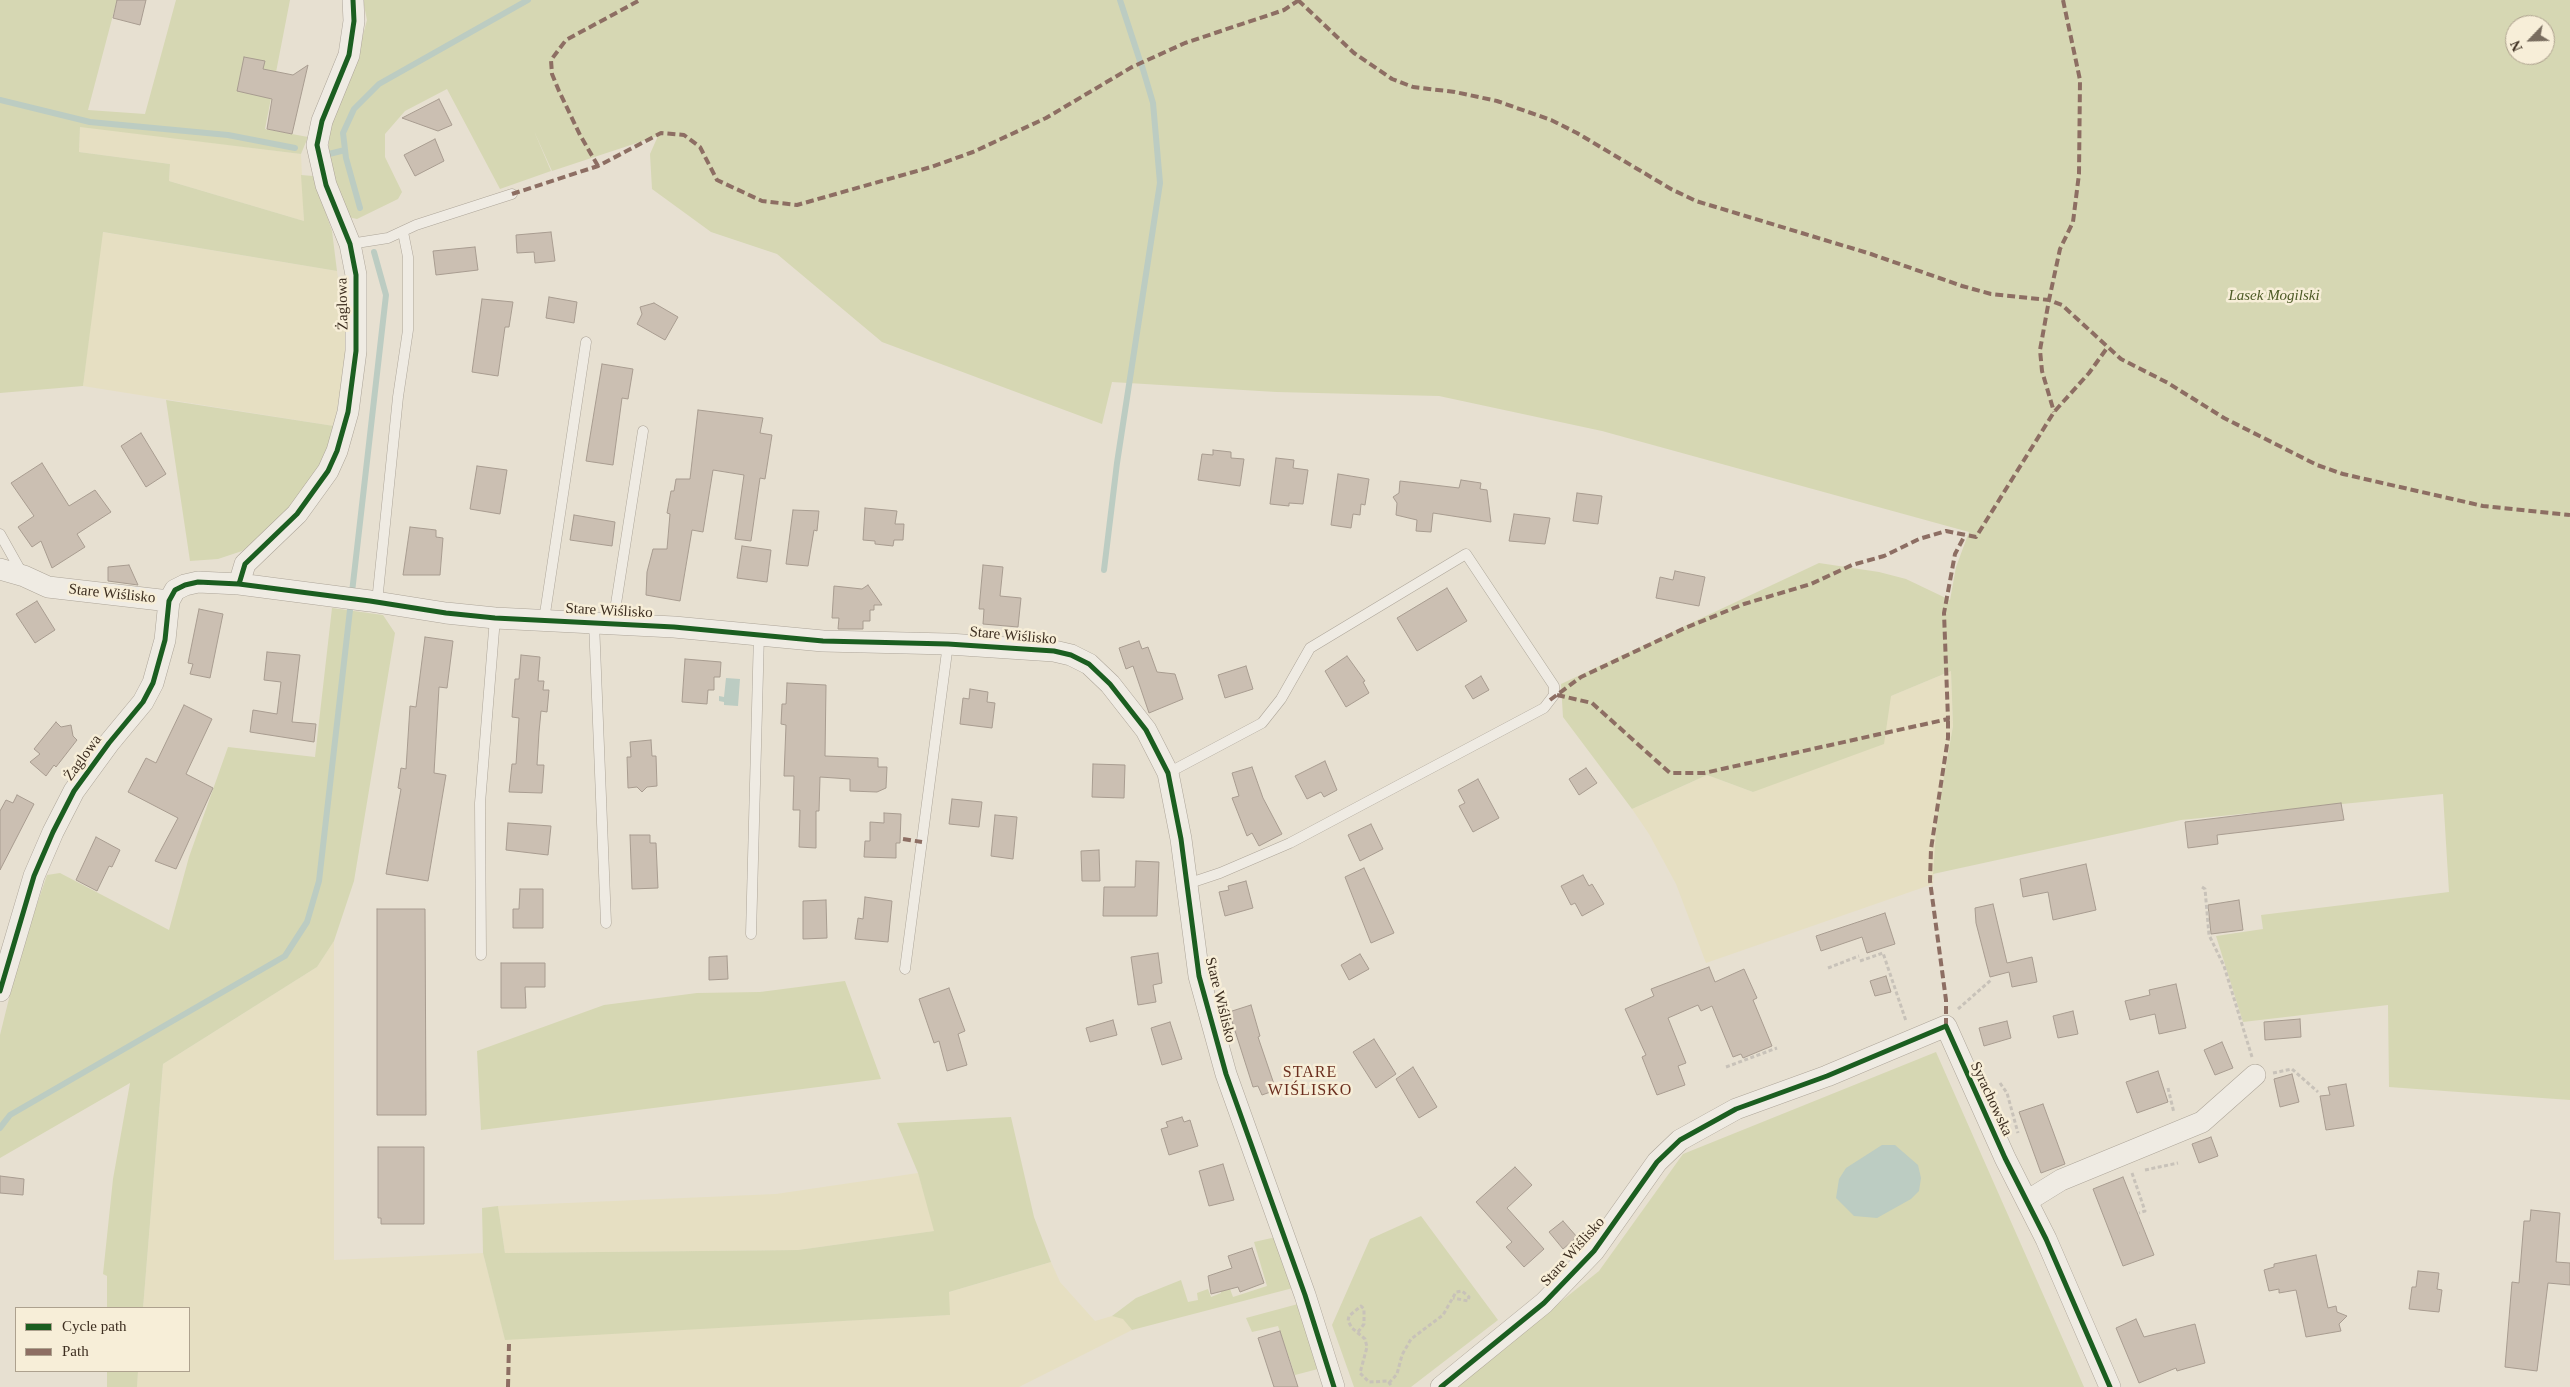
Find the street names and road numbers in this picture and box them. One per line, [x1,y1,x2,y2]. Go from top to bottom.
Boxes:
street label: Żaglowa [334,278,352,330]
street label: Stare Wiślisko [68,580,156,608]
street label: Stare Wiślisko [565,600,653,622]
street label: Stare Wiślisko [969,623,1057,649]
street label: Żaglowa [60,731,106,785]
street label: Stare Wiślisko [1201,955,1239,1045]
street label: Syrachowska [1966,1059,2016,1139]
street label: Stare Wiślisko [1537,1214,1609,1290]

